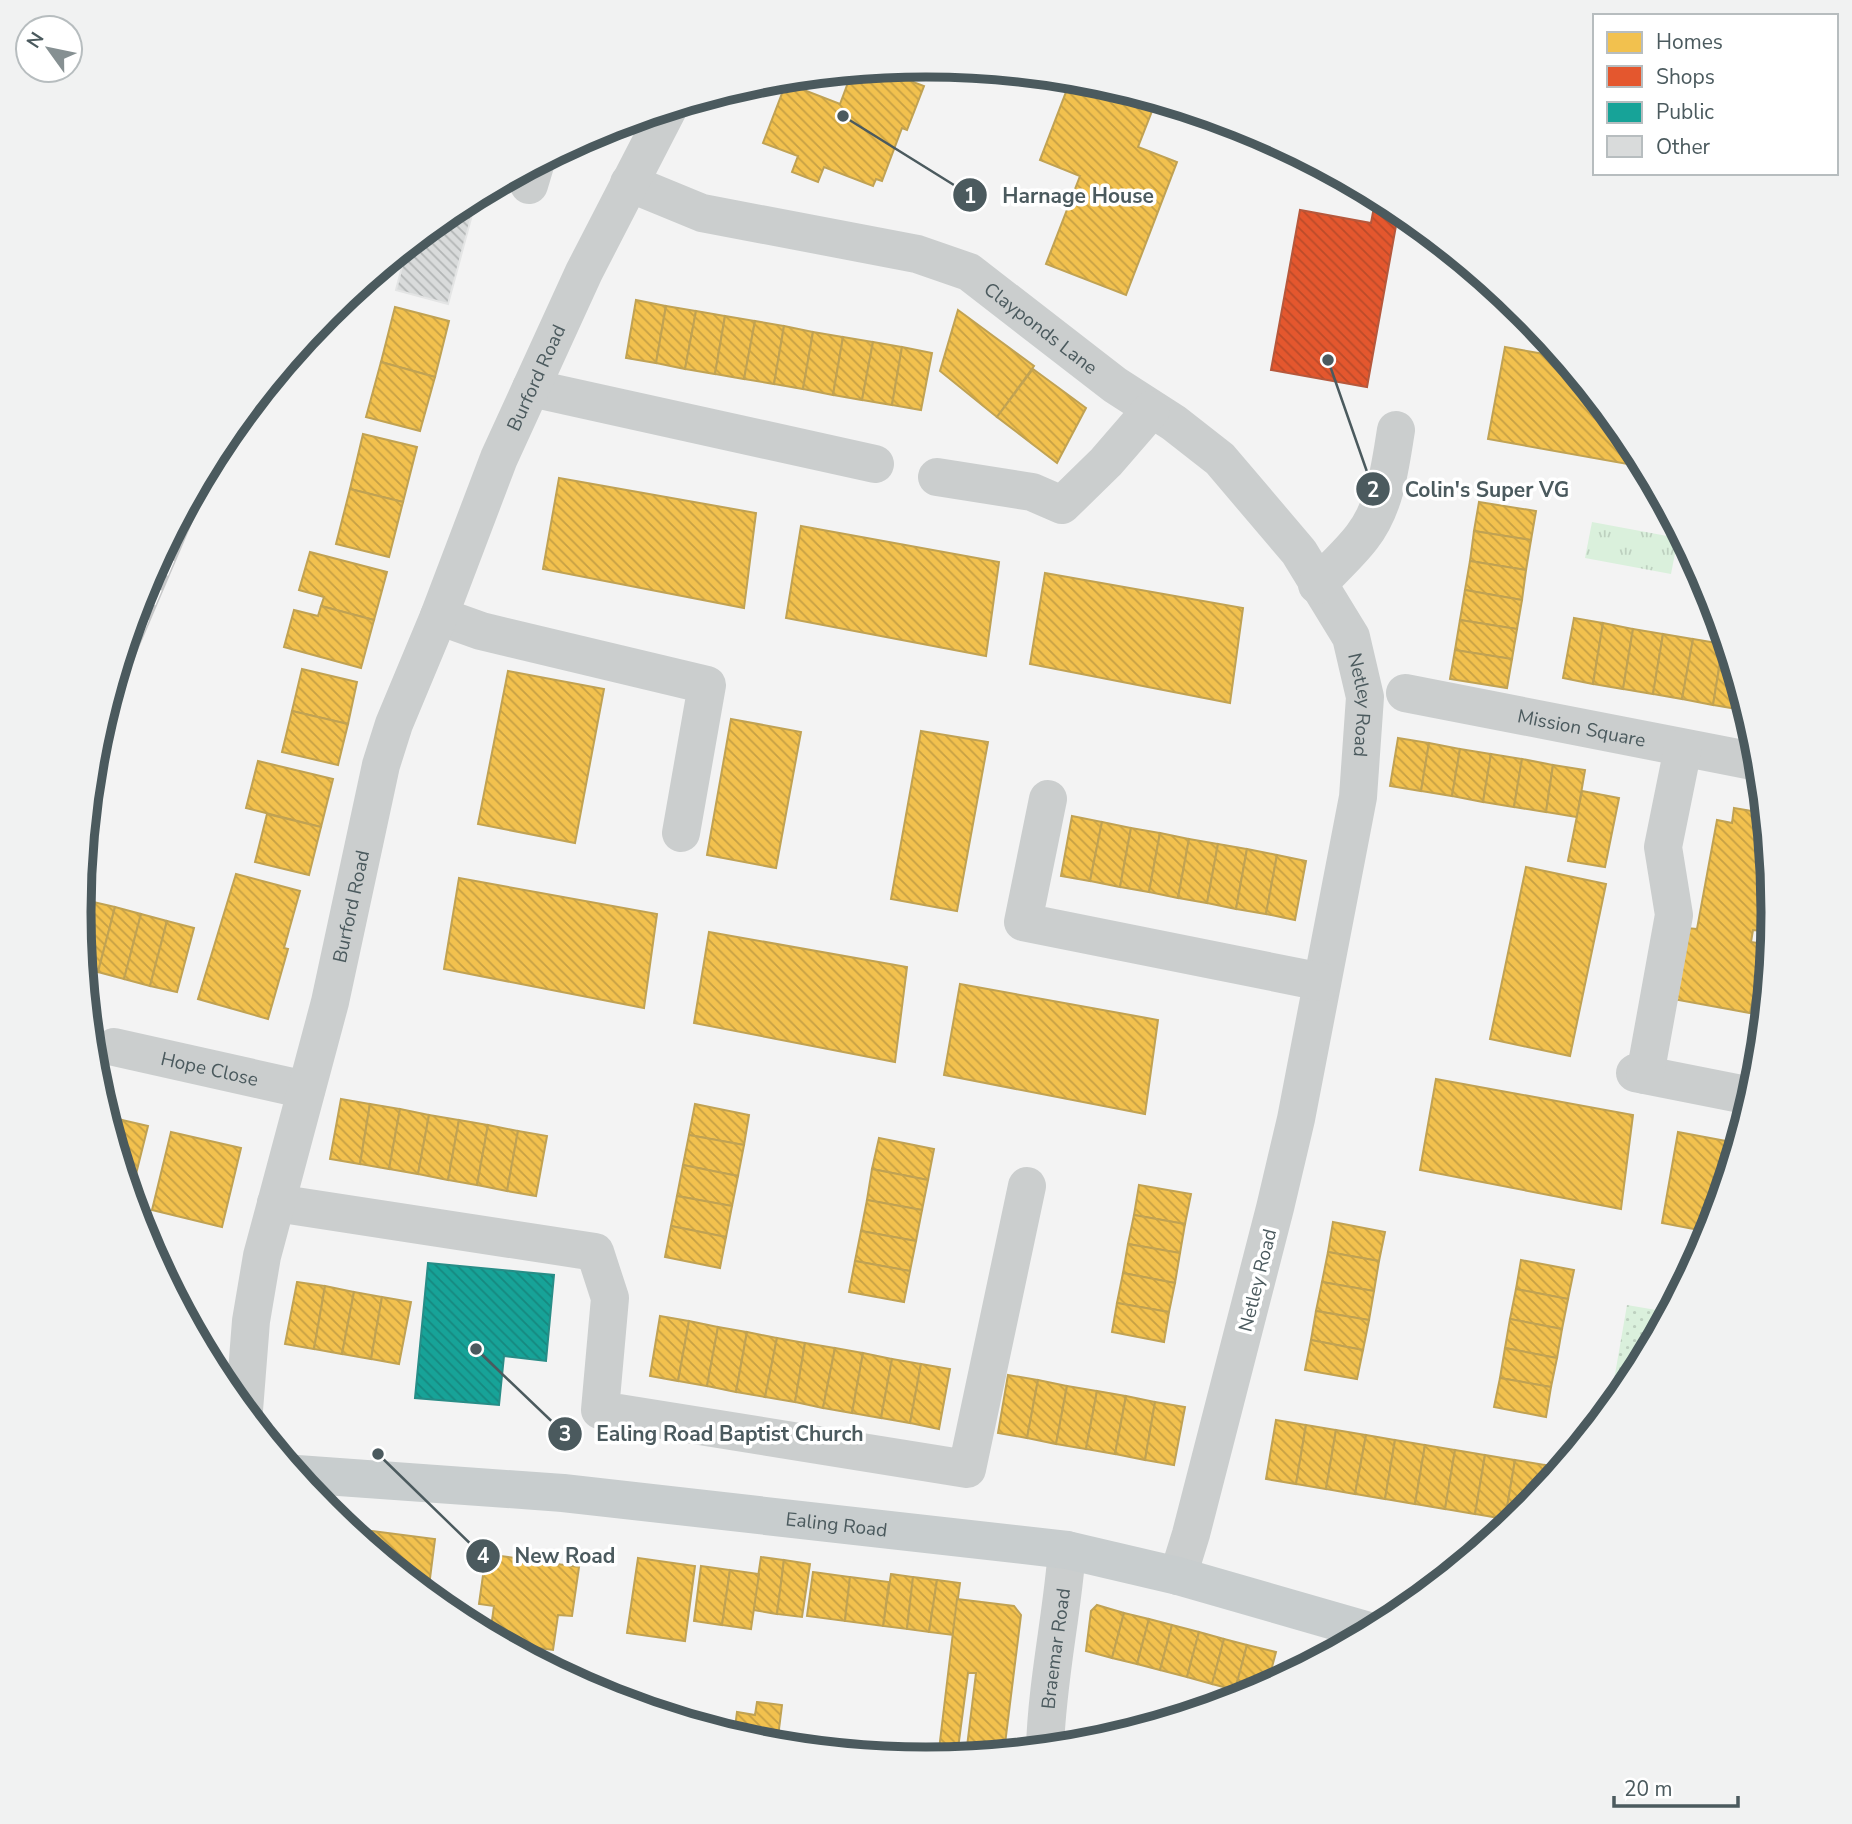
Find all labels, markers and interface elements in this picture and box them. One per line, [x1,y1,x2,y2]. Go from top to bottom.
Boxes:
north arrow [14,14,84,84]
legend [1593,14,1838,175]
text: N [21,27,50,53]
text: Homes [1656,28,1723,56]
text: Shops [1656,63,1715,91]
text: Public [1656,98,1714,126]
text: Other [1656,133,1711,161]
callout: Harnage House [953,174,1167,216]
text: 1 [964,182,976,210]
text: Harnage House [1002,182,1154,210]
street label: Clayponds Lane [978,276,1103,381]
street label: Burford Road [501,321,572,435]
callout: Colin's Super VG [1356,468,1583,510]
text: 2 [1367,476,1379,504]
text: Colin's Super VG [1405,476,1569,504]
street label: Netley Road [1341,650,1377,758]
street label: Mission Square [1515,703,1648,754]
street label: Burford Road [327,848,376,965]
street label: Hope Close [158,1046,261,1093]
street label: Netley Road [1233,1226,1283,1334]
callout: Ealing Road Baptist Church [548,1413,878,1455]
text: 3 [559,1420,571,1448]
text: Ealing Road Baptist Church [596,1420,864,1448]
street label: Ealing Road [784,1506,889,1544]
callout: New Road [465,1535,629,1577]
text: 4 [477,1542,490,1570]
text: New Road [515,1542,615,1570]
street label: Braemar Road [1036,1587,1077,1711]
scale bar [1614,1764,1738,1808]
text: 20 m [1624,1775,1673,1803]

